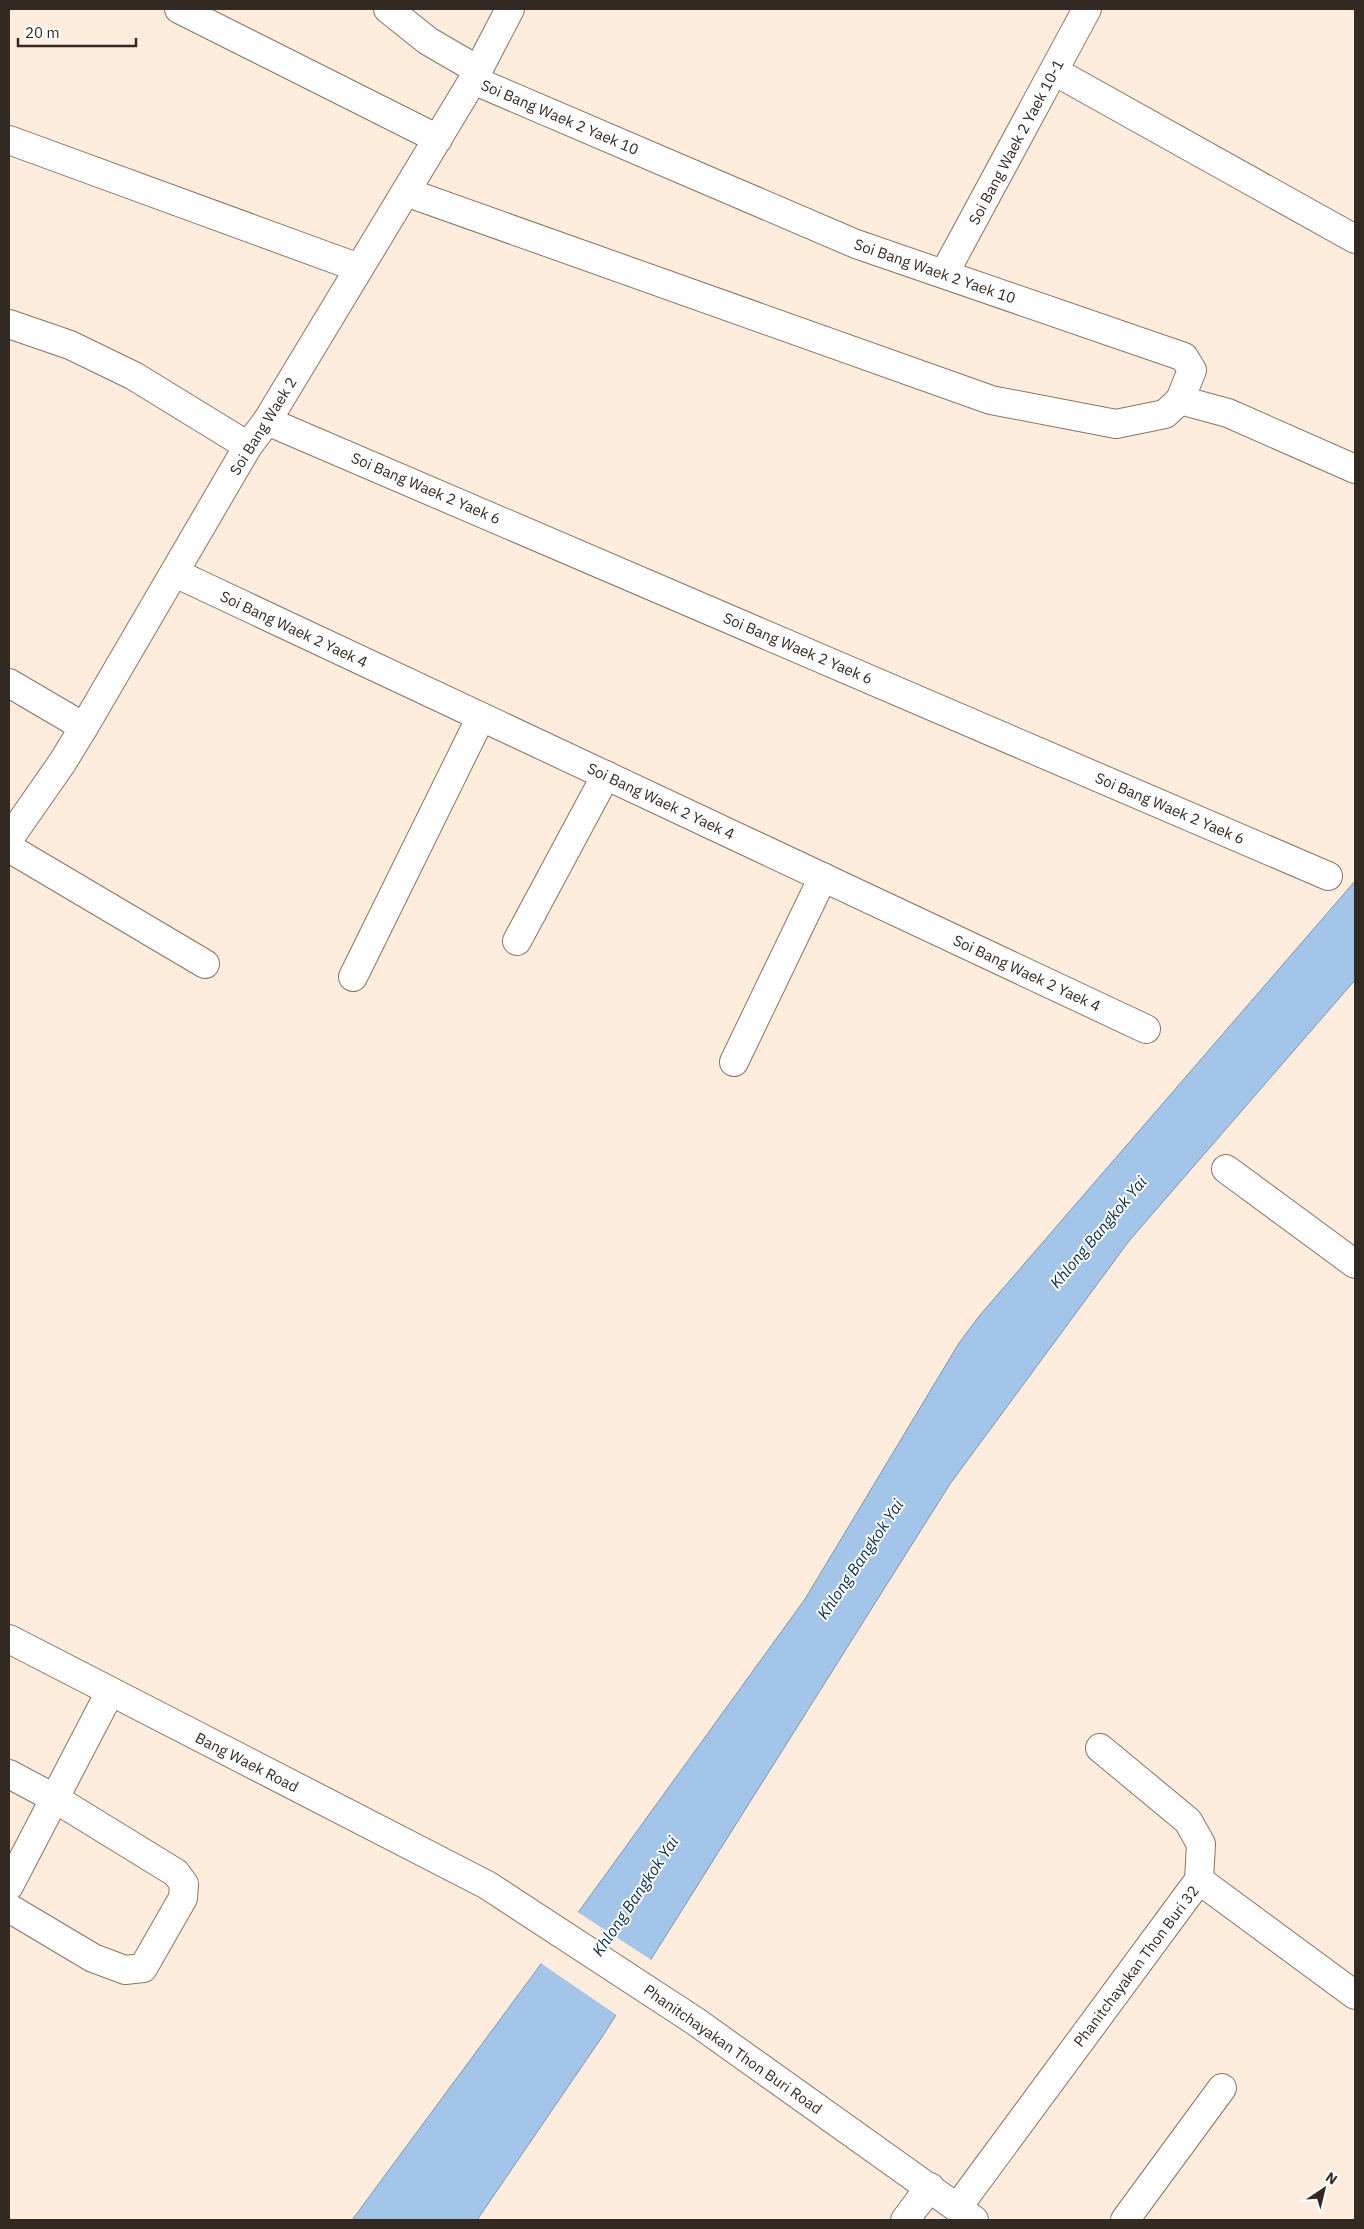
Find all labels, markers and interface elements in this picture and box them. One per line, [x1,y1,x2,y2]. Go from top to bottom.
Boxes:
scale bar [18,15,135,47]
text: 20 m [25,23,60,42]
street label: Soi Bang Waek 2 Yaek 10-1 [964,56,1068,228]
street label: Soi Bang Waek 2 Yaek 10 [478,75,642,159]
street label: Soi Bang Waek 2 Yaek 10 [852,234,1018,308]
street label: Soi Bang Waek 2 [225,373,301,479]
street label: Soi Bang Waek 2 Yaek 6 [348,448,504,528]
street label: Soi Bang Waek 2 Yaek 4 [217,586,371,672]
street label: Soi Bang Waek 2 Yaek 6 [720,608,876,688]
street label: Soi Bang Waek 2 Yaek 4 [584,758,738,844]
street label: Soi Bang Waek 2 Yaek 6 [1092,768,1248,848]
street label: Soi Bang Waek 2 Yaek 4 [950,930,1104,1016]
water label: Khlong Bangkok Yai [1045,1171,1151,1292]
water label: Khlong Bangkok Yai [813,1495,908,1623]
street label: Bang Waek Road [192,1728,302,1796]
water label: Khlong Bangkok Yai [588,1832,683,1960]
street label: Phanitchayakan Thon Buri 32 [1069,1882,1203,2050]
street label: Phanitchayakan Thon Buri Road [640,1980,826,2118]
north arrow [1299,2164,1349,2214]
text: N [1322,2168,1341,2189]

